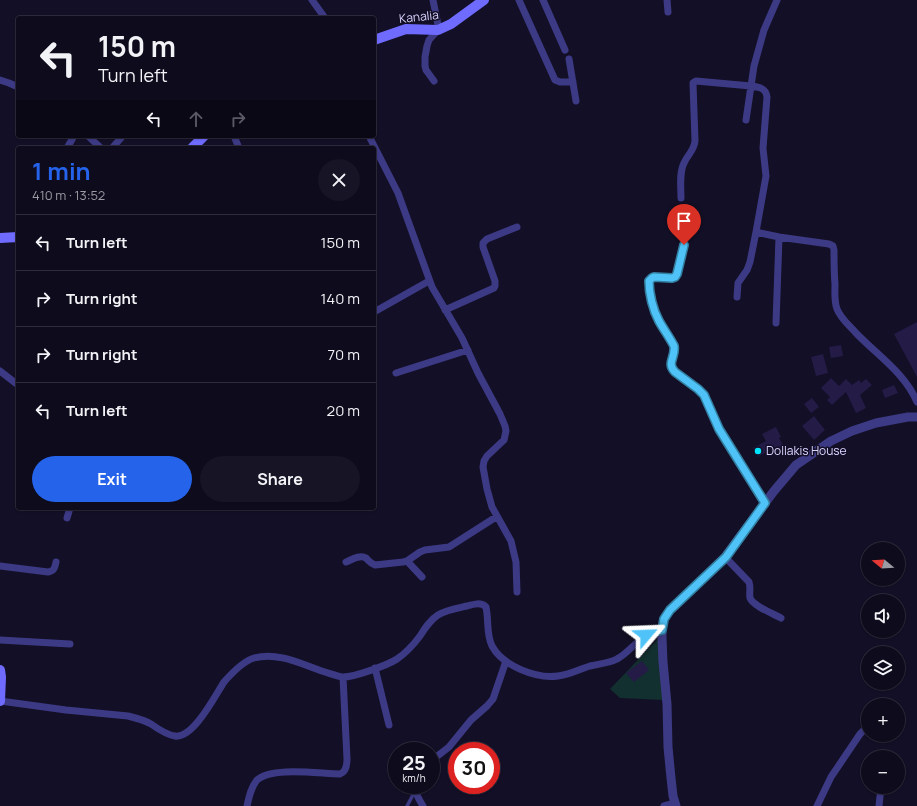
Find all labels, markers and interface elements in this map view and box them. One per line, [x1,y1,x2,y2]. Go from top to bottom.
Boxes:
street label: Kanalia [398,6,440,27]
text: 150 m [98,27,176,65]
icon: left [32,32,84,84]
text: Turn left [98,63,168,87]
icon: left [143,108,165,130]
icon: ahead [185,108,207,130]
icon: right [227,108,249,130]
text: 1 min [32,154,91,187]
button: close [318,159,360,201]
text: 410 m · 13:52 [32,186,105,204]
pin [667,204,701,245]
icon: arrive [673,210,695,232]
icon: left [32,232,54,254]
text: Turn left [66,232,128,253]
text: 150 m [321,232,360,253]
icon: right [32,288,54,310]
text: Turn right [66,288,137,309]
text: 140 m [320,288,360,309]
icon: right [32,344,54,366]
text: Turn right [66,344,137,365]
text: 70 m [328,344,360,365]
icon: left [32,400,54,422]
text: Turn left [66,400,128,421]
text: 20 m [327,400,360,421]
place label: Dollakis House [766,442,847,459]
marker: Dollakis House [753,446,763,456]
button: Exit [32,456,192,502]
button: Share [200,456,360,502]
north arrow [861,542,905,586]
map controls [861,542,905,794]
button: sound [861,594,905,638]
position arrow [625,614,667,656]
button: layers [861,646,905,690]
button: + [861,698,905,742]
speed limit sign: 30 [448,742,500,794]
text: 25 [402,749,426,776]
button: − [861,750,905,794]
text: km/h [402,771,426,785]

